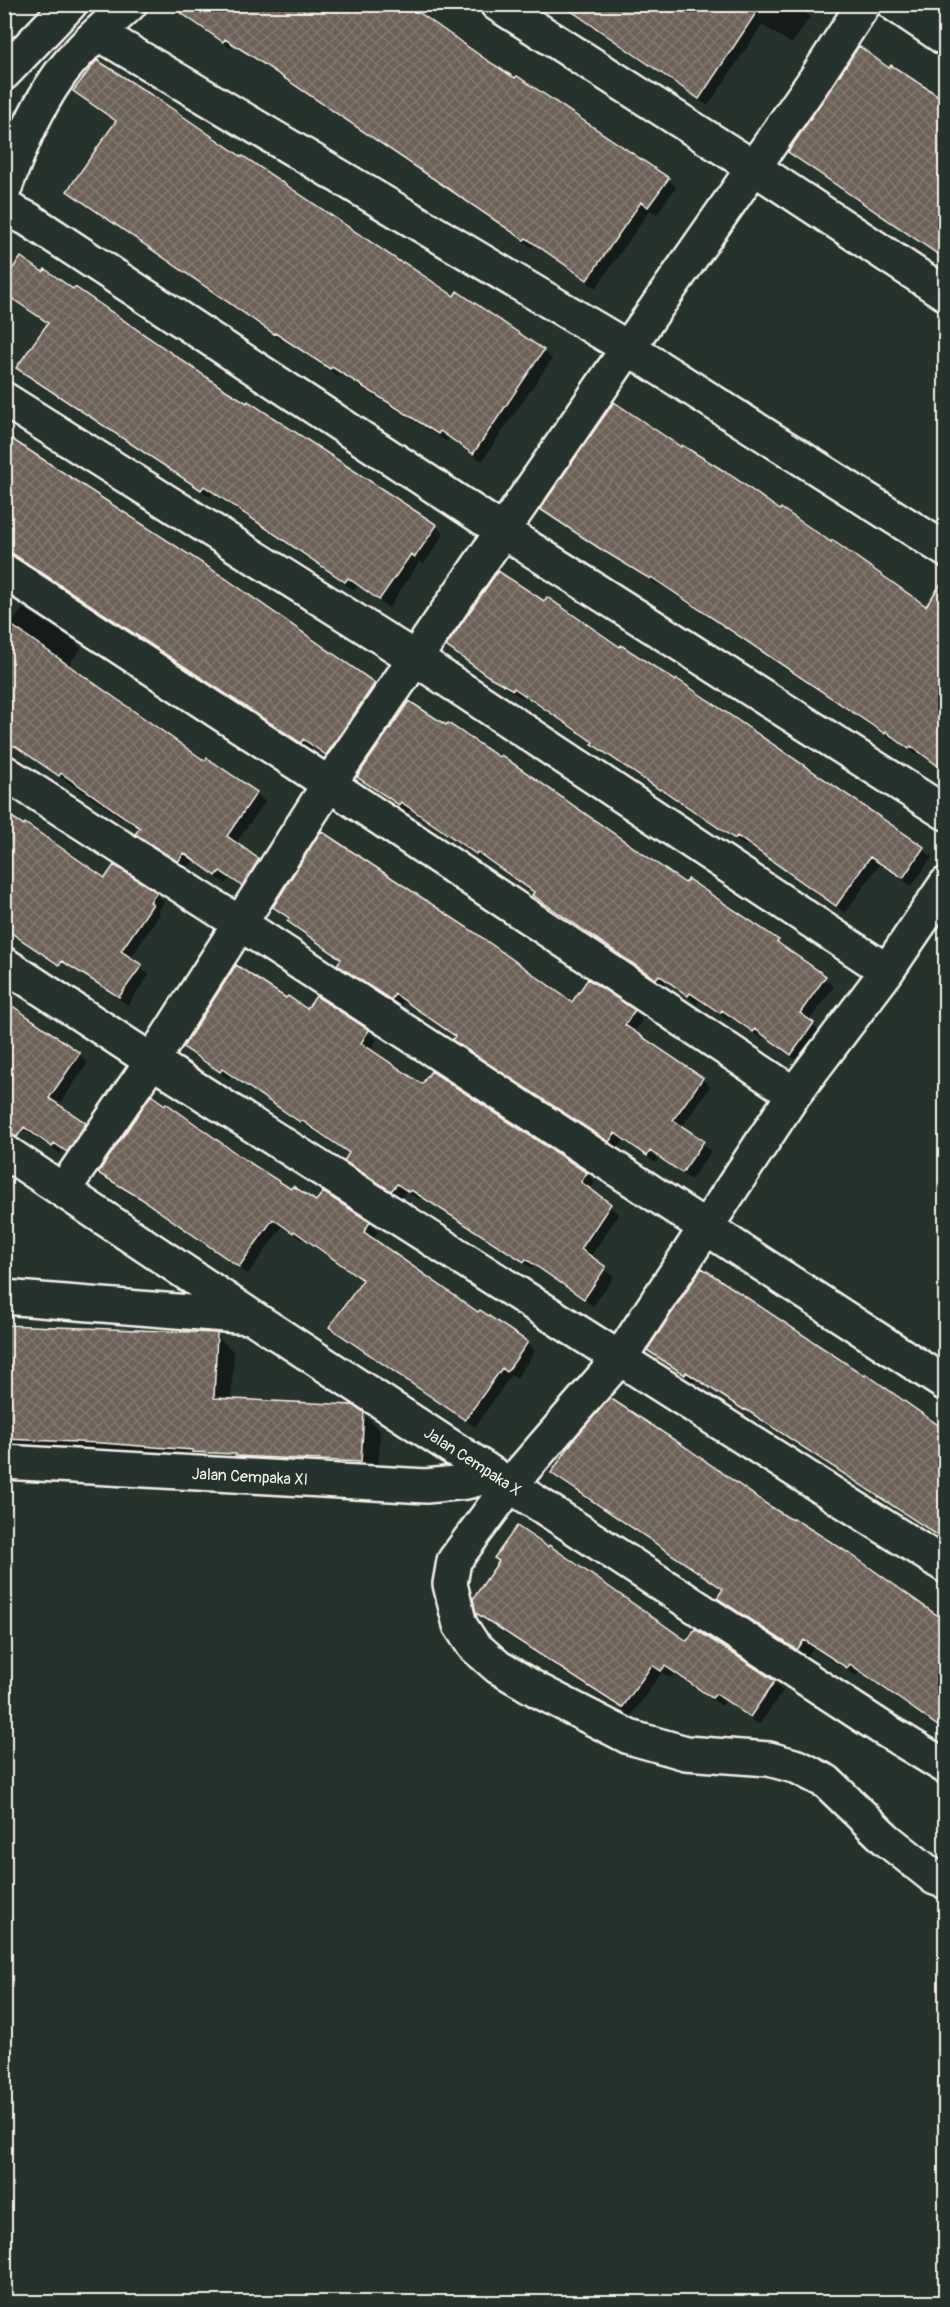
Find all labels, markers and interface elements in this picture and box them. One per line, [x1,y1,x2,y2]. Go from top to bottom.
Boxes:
street label: Jalan Cempaka X [420,1423,525,1501]
street label: Jalan Cempaka XI [191,1464,309,1490]

